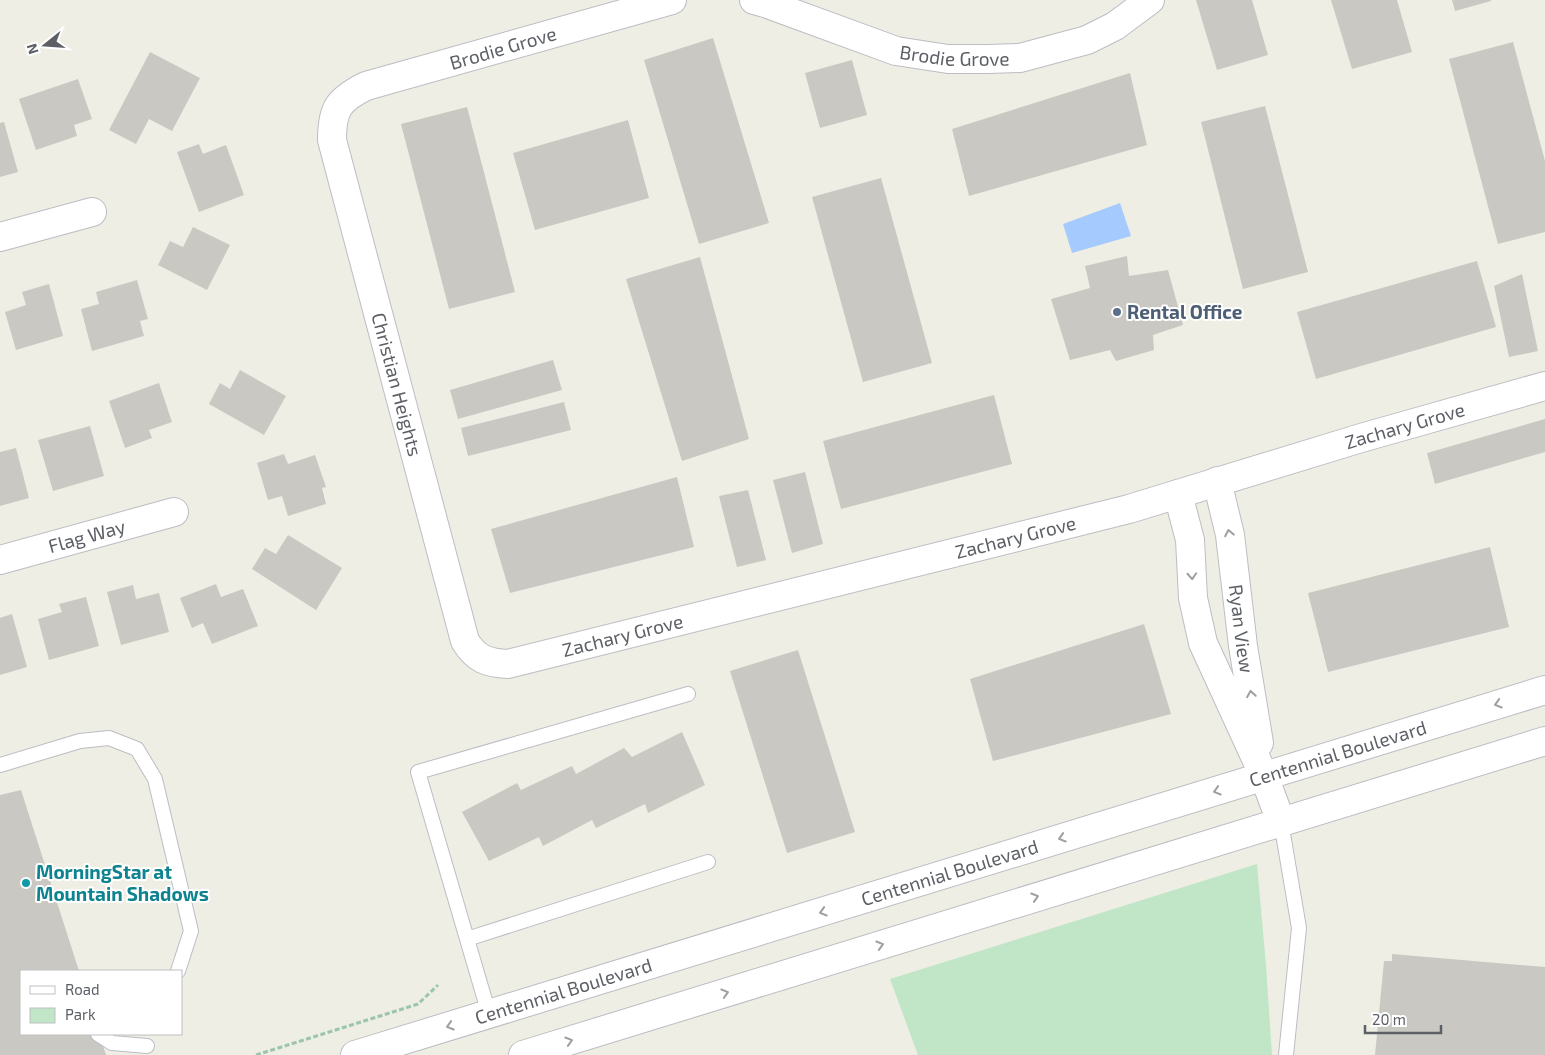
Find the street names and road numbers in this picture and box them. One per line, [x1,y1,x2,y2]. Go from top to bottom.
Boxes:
street label: Brodie Grove [447,21,559,74]
street label: Brodie Grove [898,40,1010,70]
street label: Christian Heights [367,310,427,459]
street label: Zachary Grove [1342,397,1467,453]
street label: Zachary Grove [953,511,1078,563]
street label: Flag Way [45,514,128,557]
street label: Ryan View [1225,583,1259,675]
street label: Zachary Grove [560,609,685,661]
street label: Centennial Boulevard [1246,715,1429,791]
street label: Centennial Boulevard [858,834,1041,910]
street label: Centennial Boulevard [472,953,655,1029]

